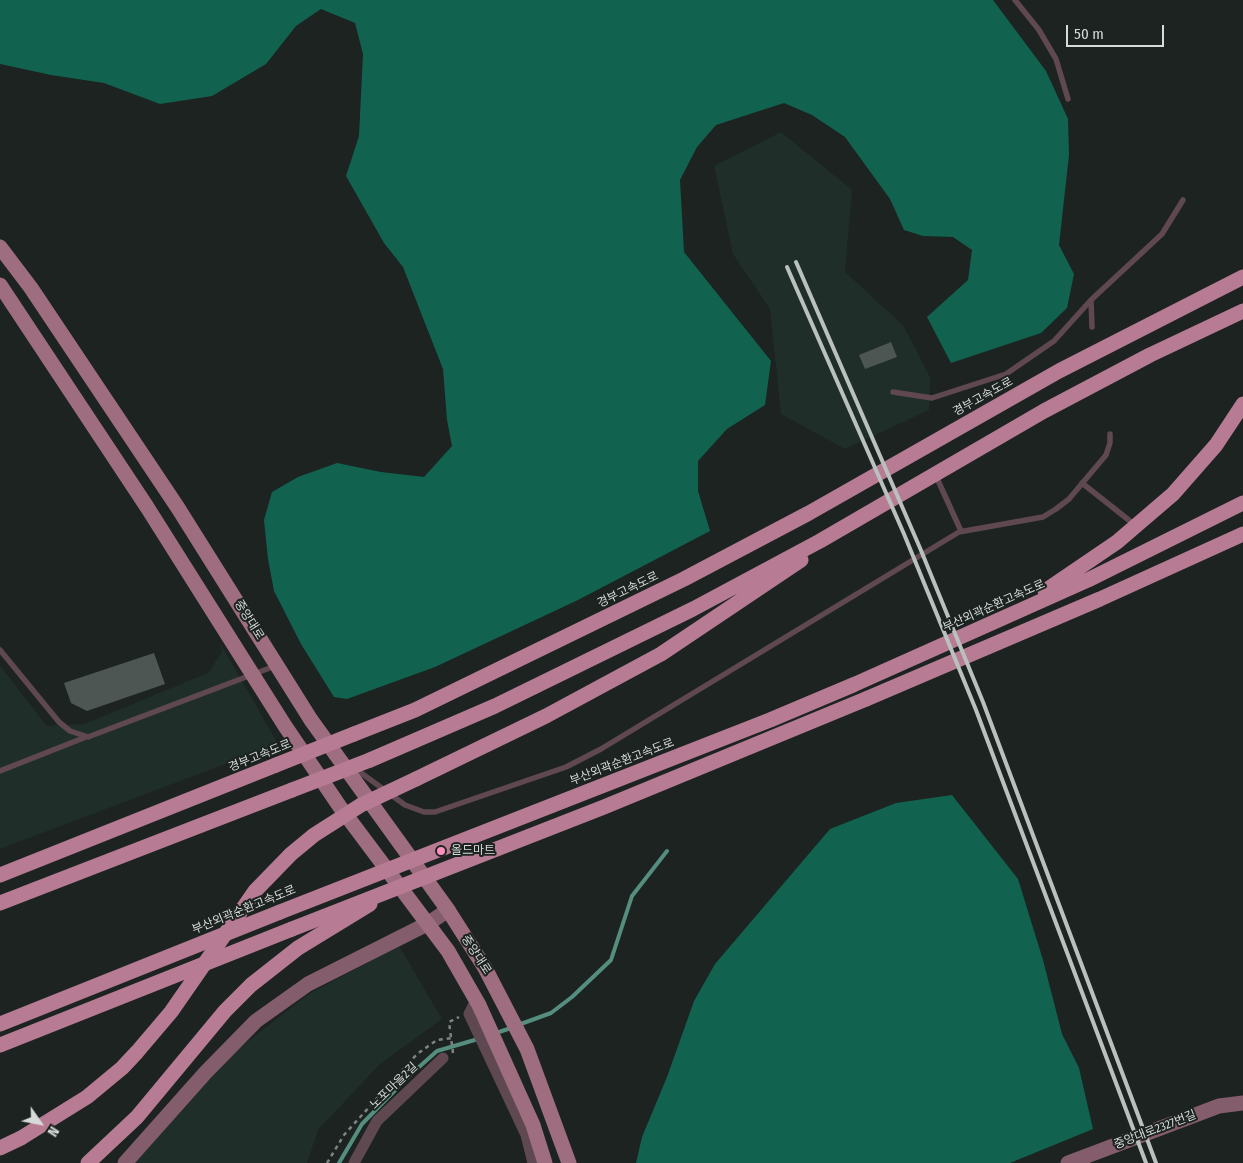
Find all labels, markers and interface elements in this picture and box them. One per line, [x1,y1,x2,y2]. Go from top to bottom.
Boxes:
scale bar [1068,15,1166,47]
text: 50 m [1074,25,1104,43]
street label: 경부고속도로 [951,375,1015,419]
street label: 경부고속도로 [595,569,661,611]
street label: 부산외곽순환고속도로 [941,577,1047,635]
street label: 중앙대로 [231,597,267,643]
street label: 부산외곽순환고속도로 [568,735,676,789]
street label: 경부고속도로 [227,737,293,775]
place label: 올드마트 [451,844,495,858]
marker: 올드마트 [435,845,447,857]
street label: 부산외곽순환고속도로 [190,883,298,937]
street label: 중앙대로 [458,933,494,977]
street label: 노포마을2길 [367,1060,421,1112]
north arrow [15,1098,65,1148]
street label: 중앙대로2327번길 [1112,1108,1198,1152]
text: N [44,1123,62,1140]

